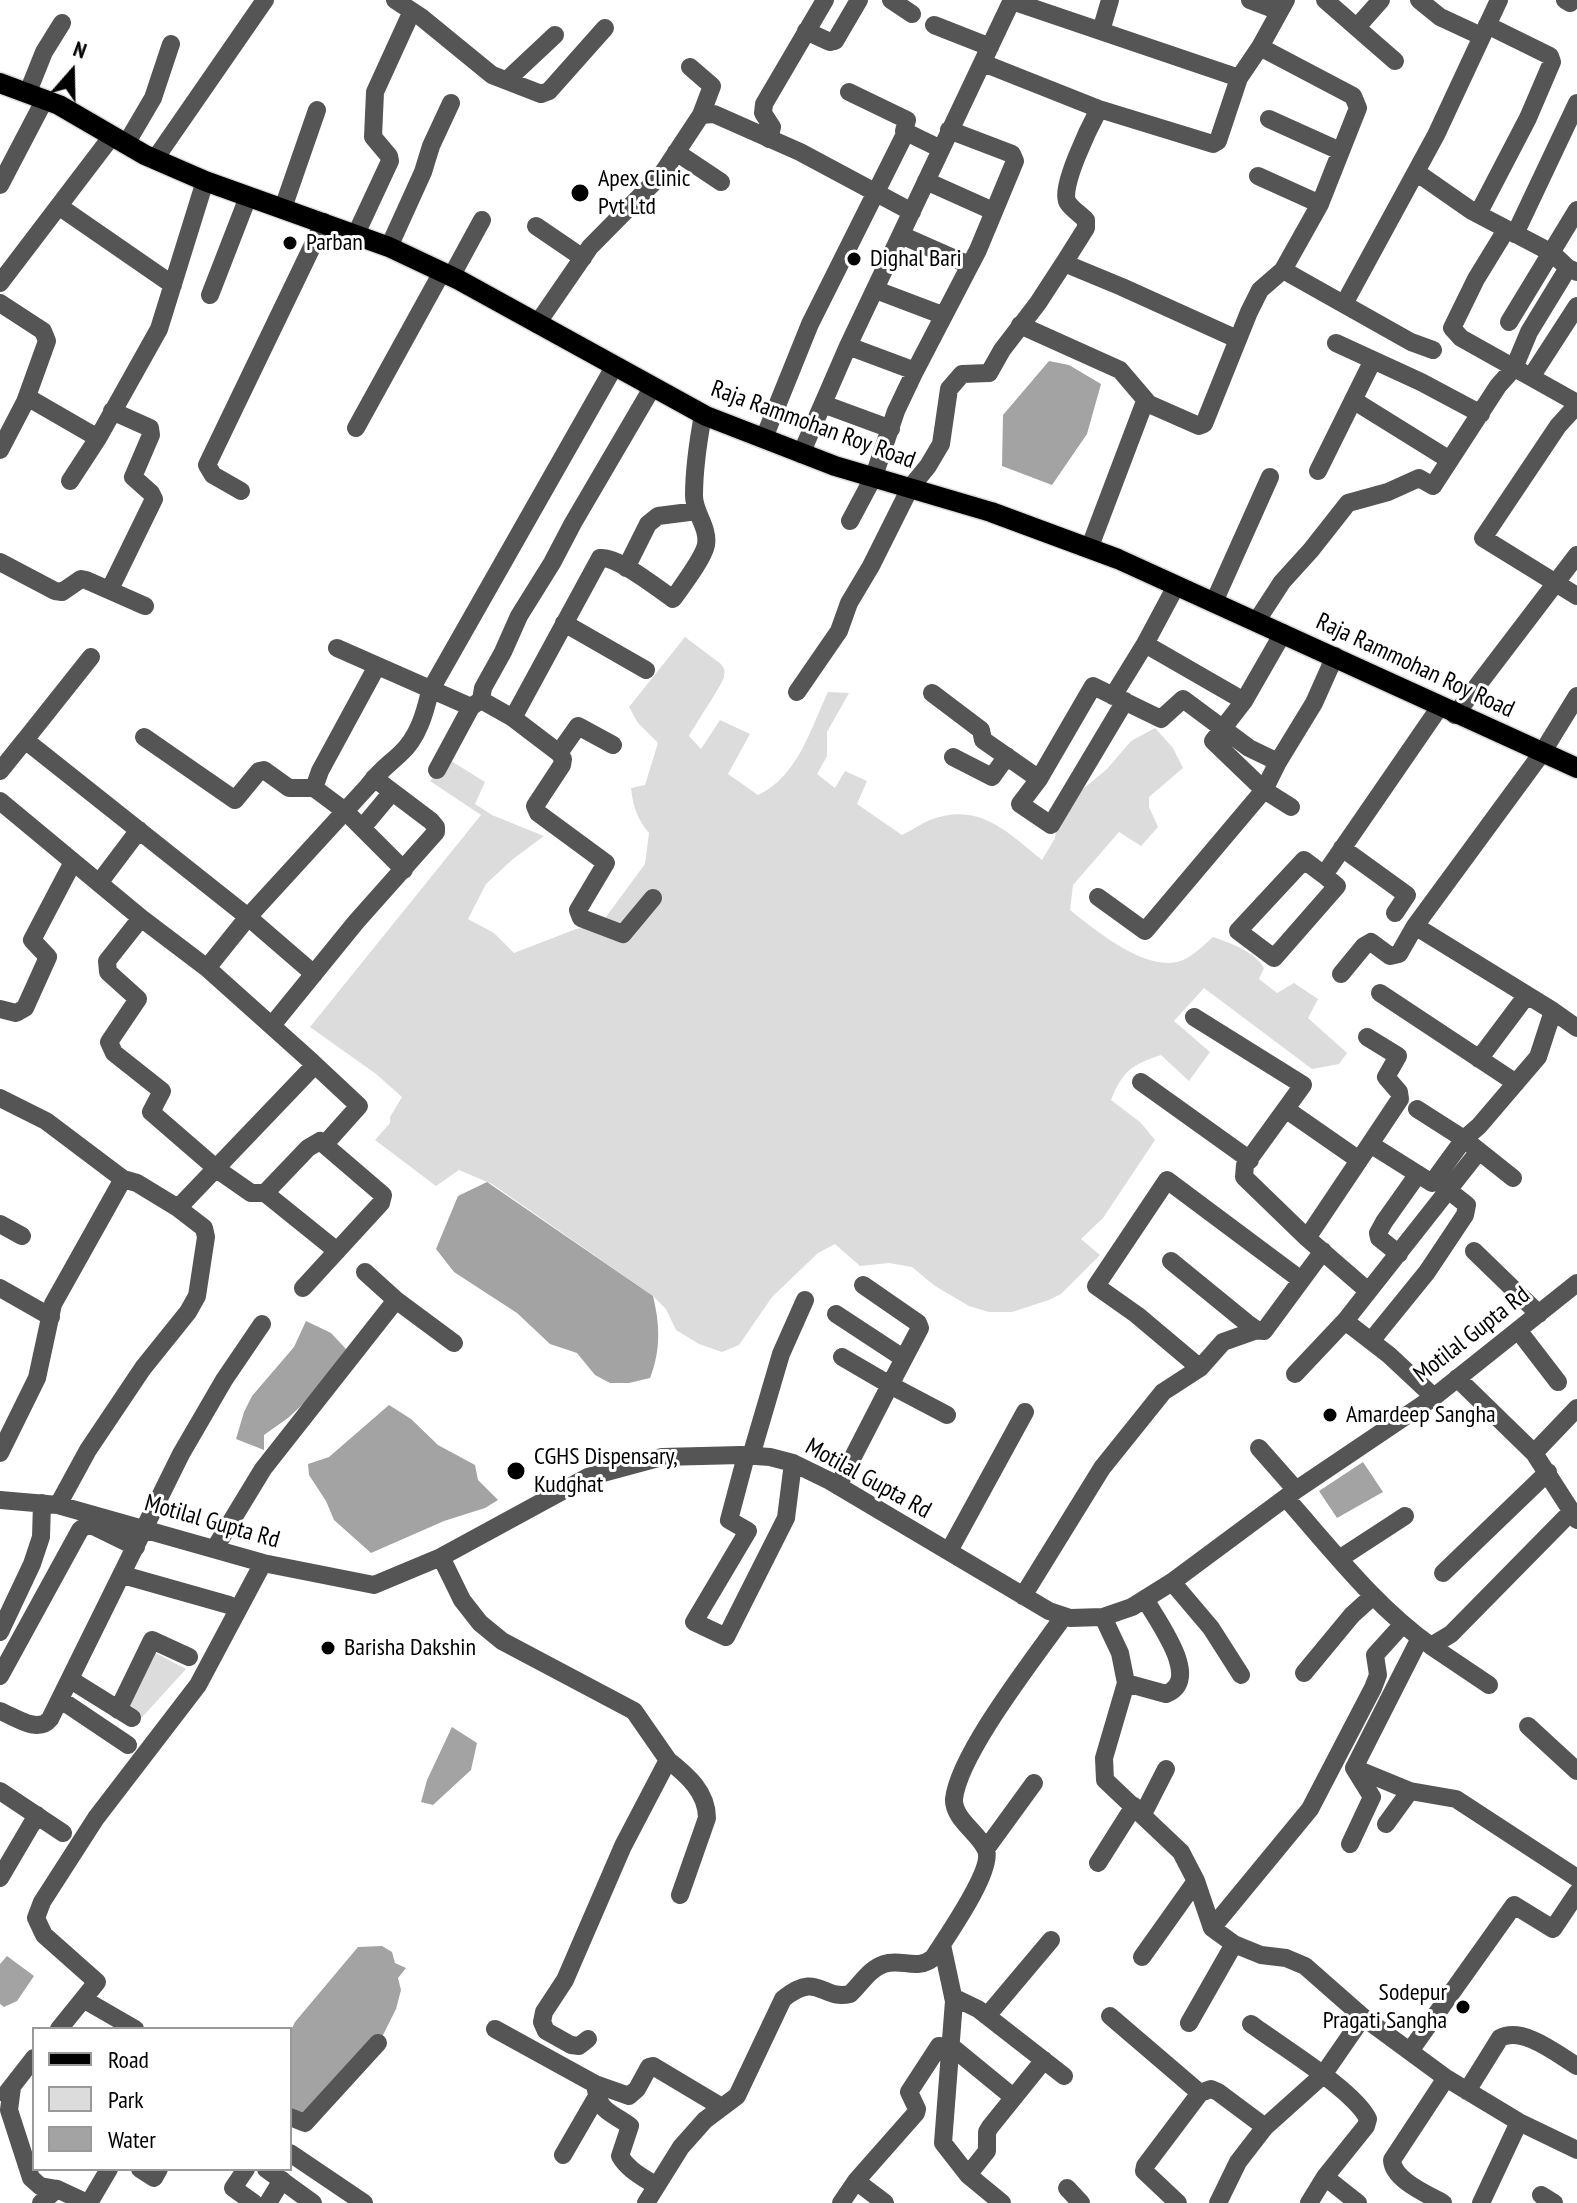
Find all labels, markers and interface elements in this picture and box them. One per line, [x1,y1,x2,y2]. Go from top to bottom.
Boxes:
north arrow [32,32,112,112]
text: N [70,34,91,65]
place label: Apex Clinic Pvt Ltd [598,165,690,221]
marker: Apex Clinic Pvt Ltd [569,182,591,204]
place label: Parban [306,229,363,257]
marker: Parban [281,234,299,252]
place label: Dighal Bari [870,245,962,273]
marker: Dighal Bari [845,250,863,268]
street label: Raja Rammohan Roy Road [707,375,919,475]
street label: Raja Rammohan Roy Road [1311,607,1519,725]
street label: Motilal Gupta Rd [1408,1281,1536,1389]
place label: Amardeep Sangha [1346,1401,1496,1429]
marker: Amardeep Sangha [1321,1406,1339,1424]
street label: Motilal Gupta Rd [800,1433,936,1525]
place label: CGHS Dispensary, Kudghat [534,1443,678,1499]
marker: CGHS Dispensary, Kudghat [505,1460,527,1482]
street label: Motilal Gupta Rd [141,1489,283,1555]
place label: Barisha Dakshin [344,1634,476,1662]
marker: Barisha Dakshin [319,1639,337,1657]
place label: Sodepur Pragati Sangha [1323,1979,1447,2035]
marker: Sodepur Pragati Sangha [1454,1998,1472,2016]
legend [32,2027,292,2171]
text: Road [108,2044,149,2075]
text: Park [108,2084,144,2115]
text: Water [108,2124,156,2155]

